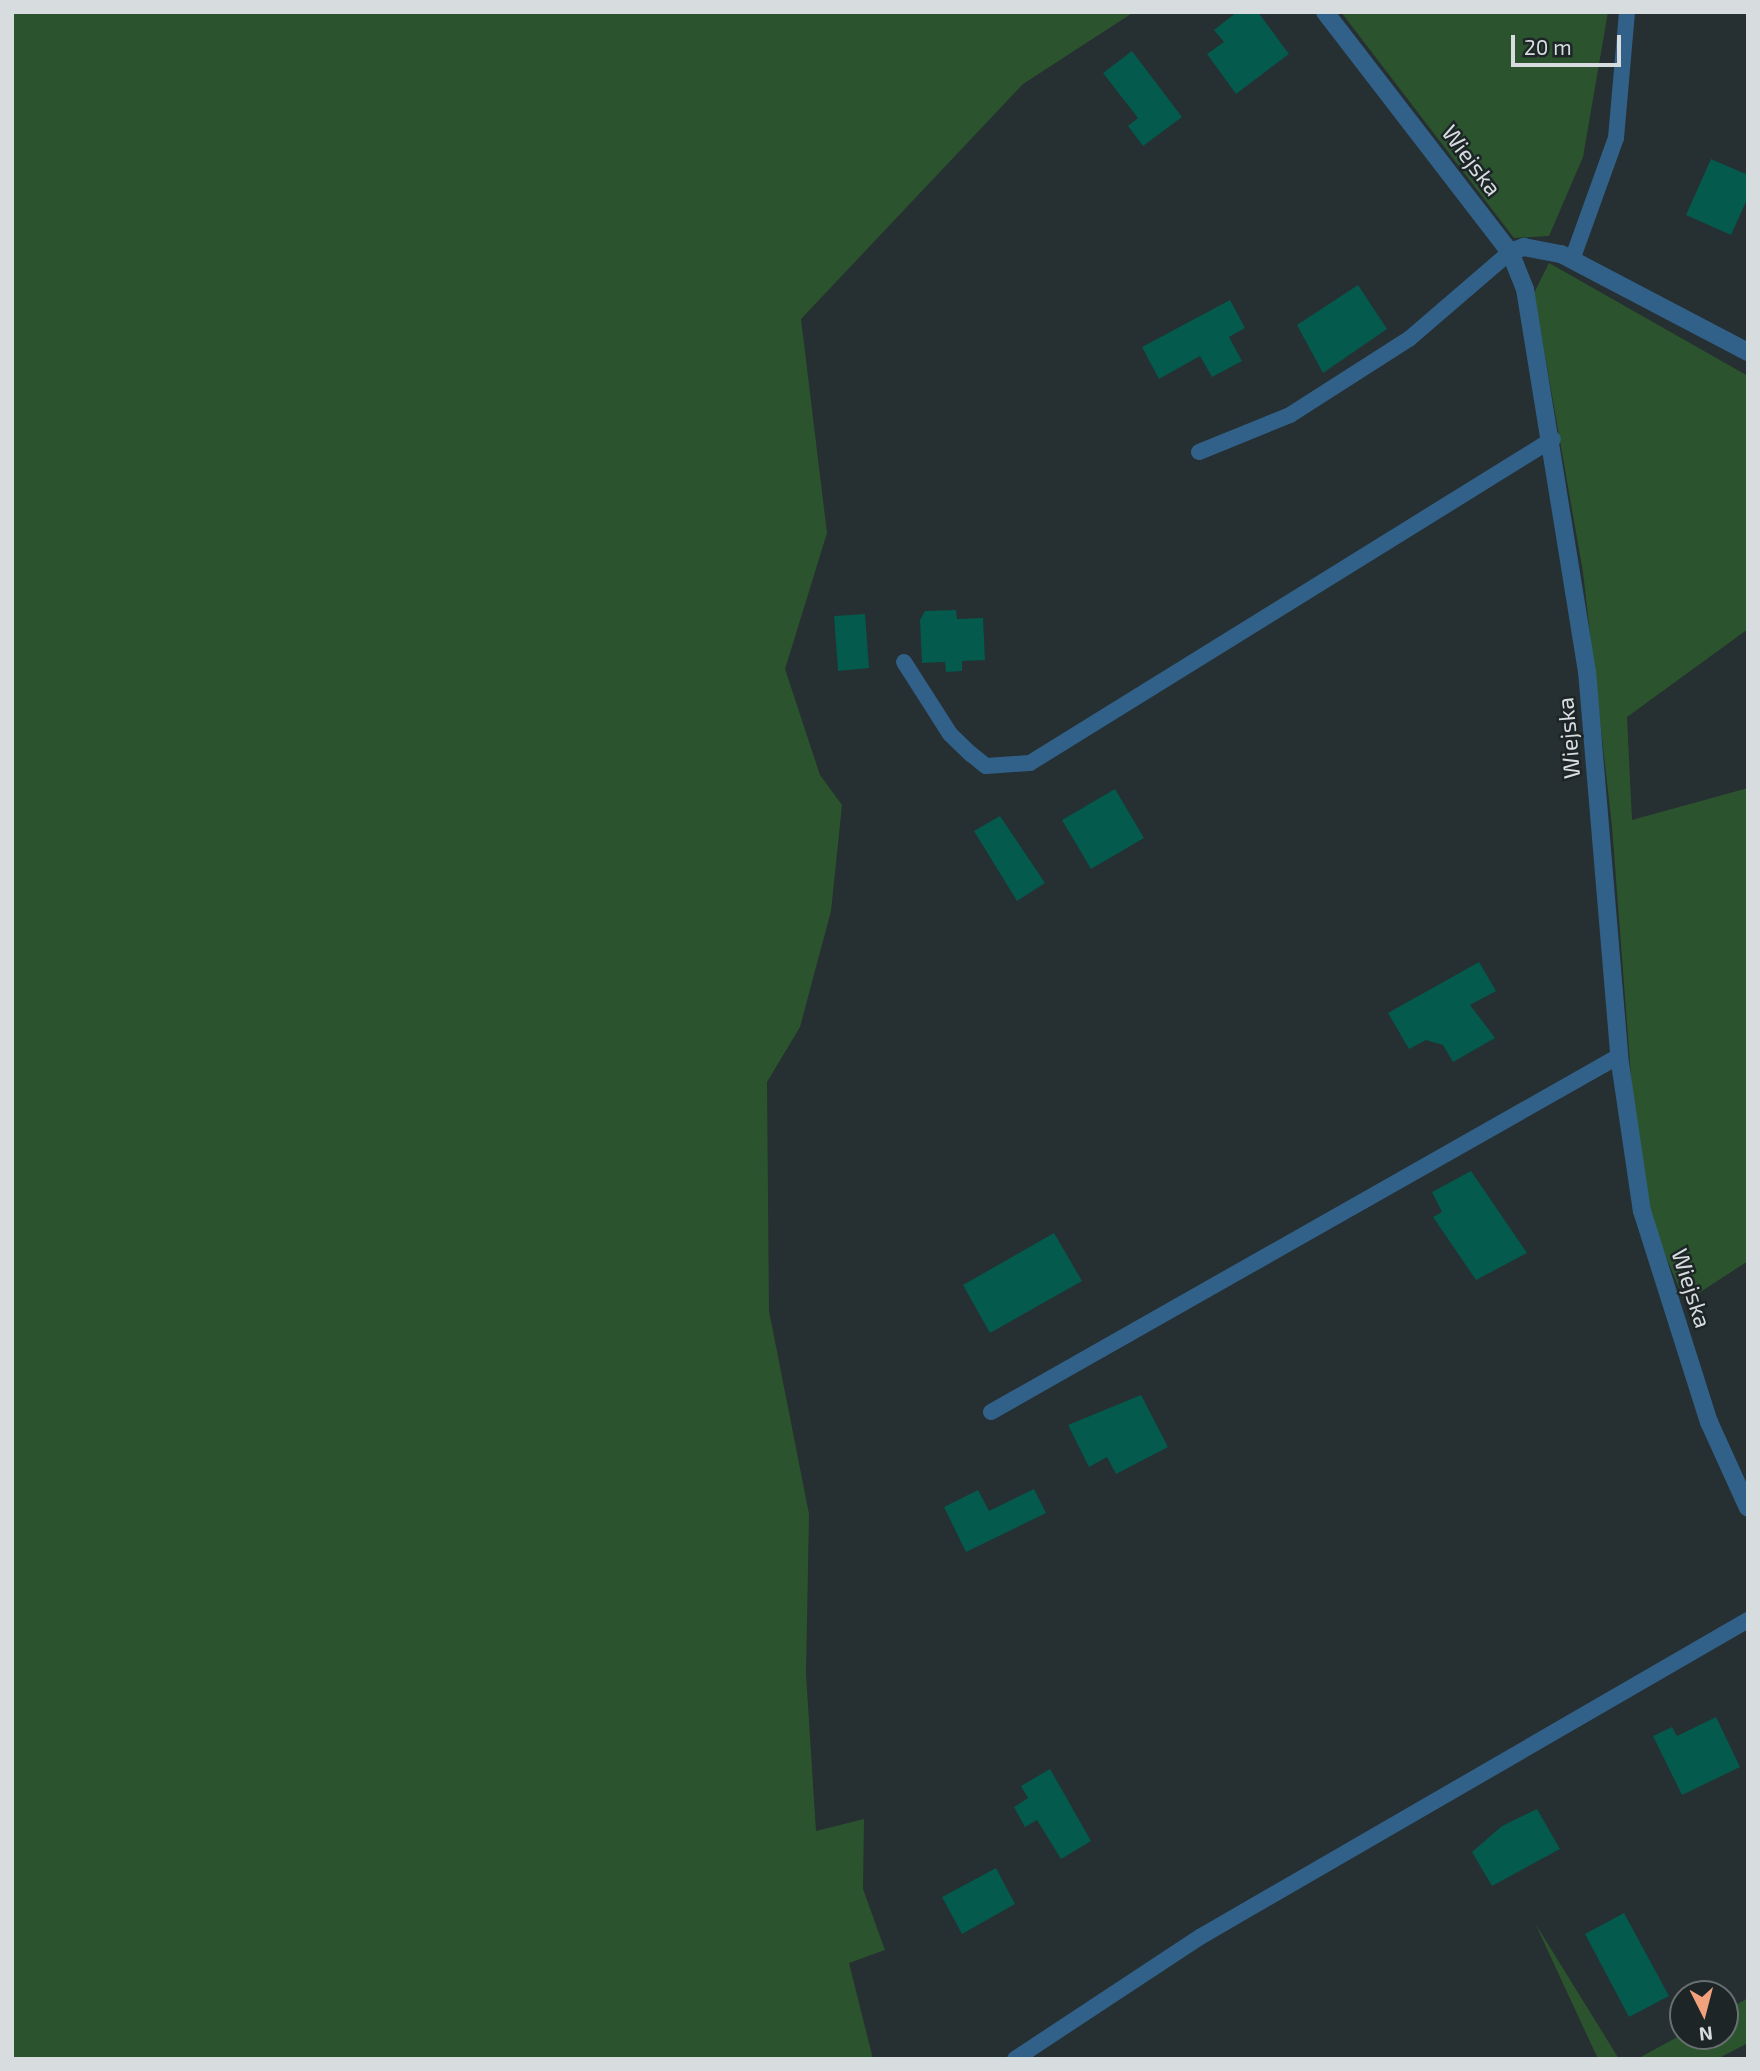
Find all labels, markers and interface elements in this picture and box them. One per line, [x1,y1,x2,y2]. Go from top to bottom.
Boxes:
scale bar [1515,21,1625,65]
text: 20 m [1524,34,1572,59]
street label: Wiejska [1436,119,1508,201]
street label: Wiejska [1551,696,1585,780]
street label: Wiejska [1666,1245,1718,1331]
north arrow [1669,1980,1739,2050]
text: N [1698,2022,1714,2047]

